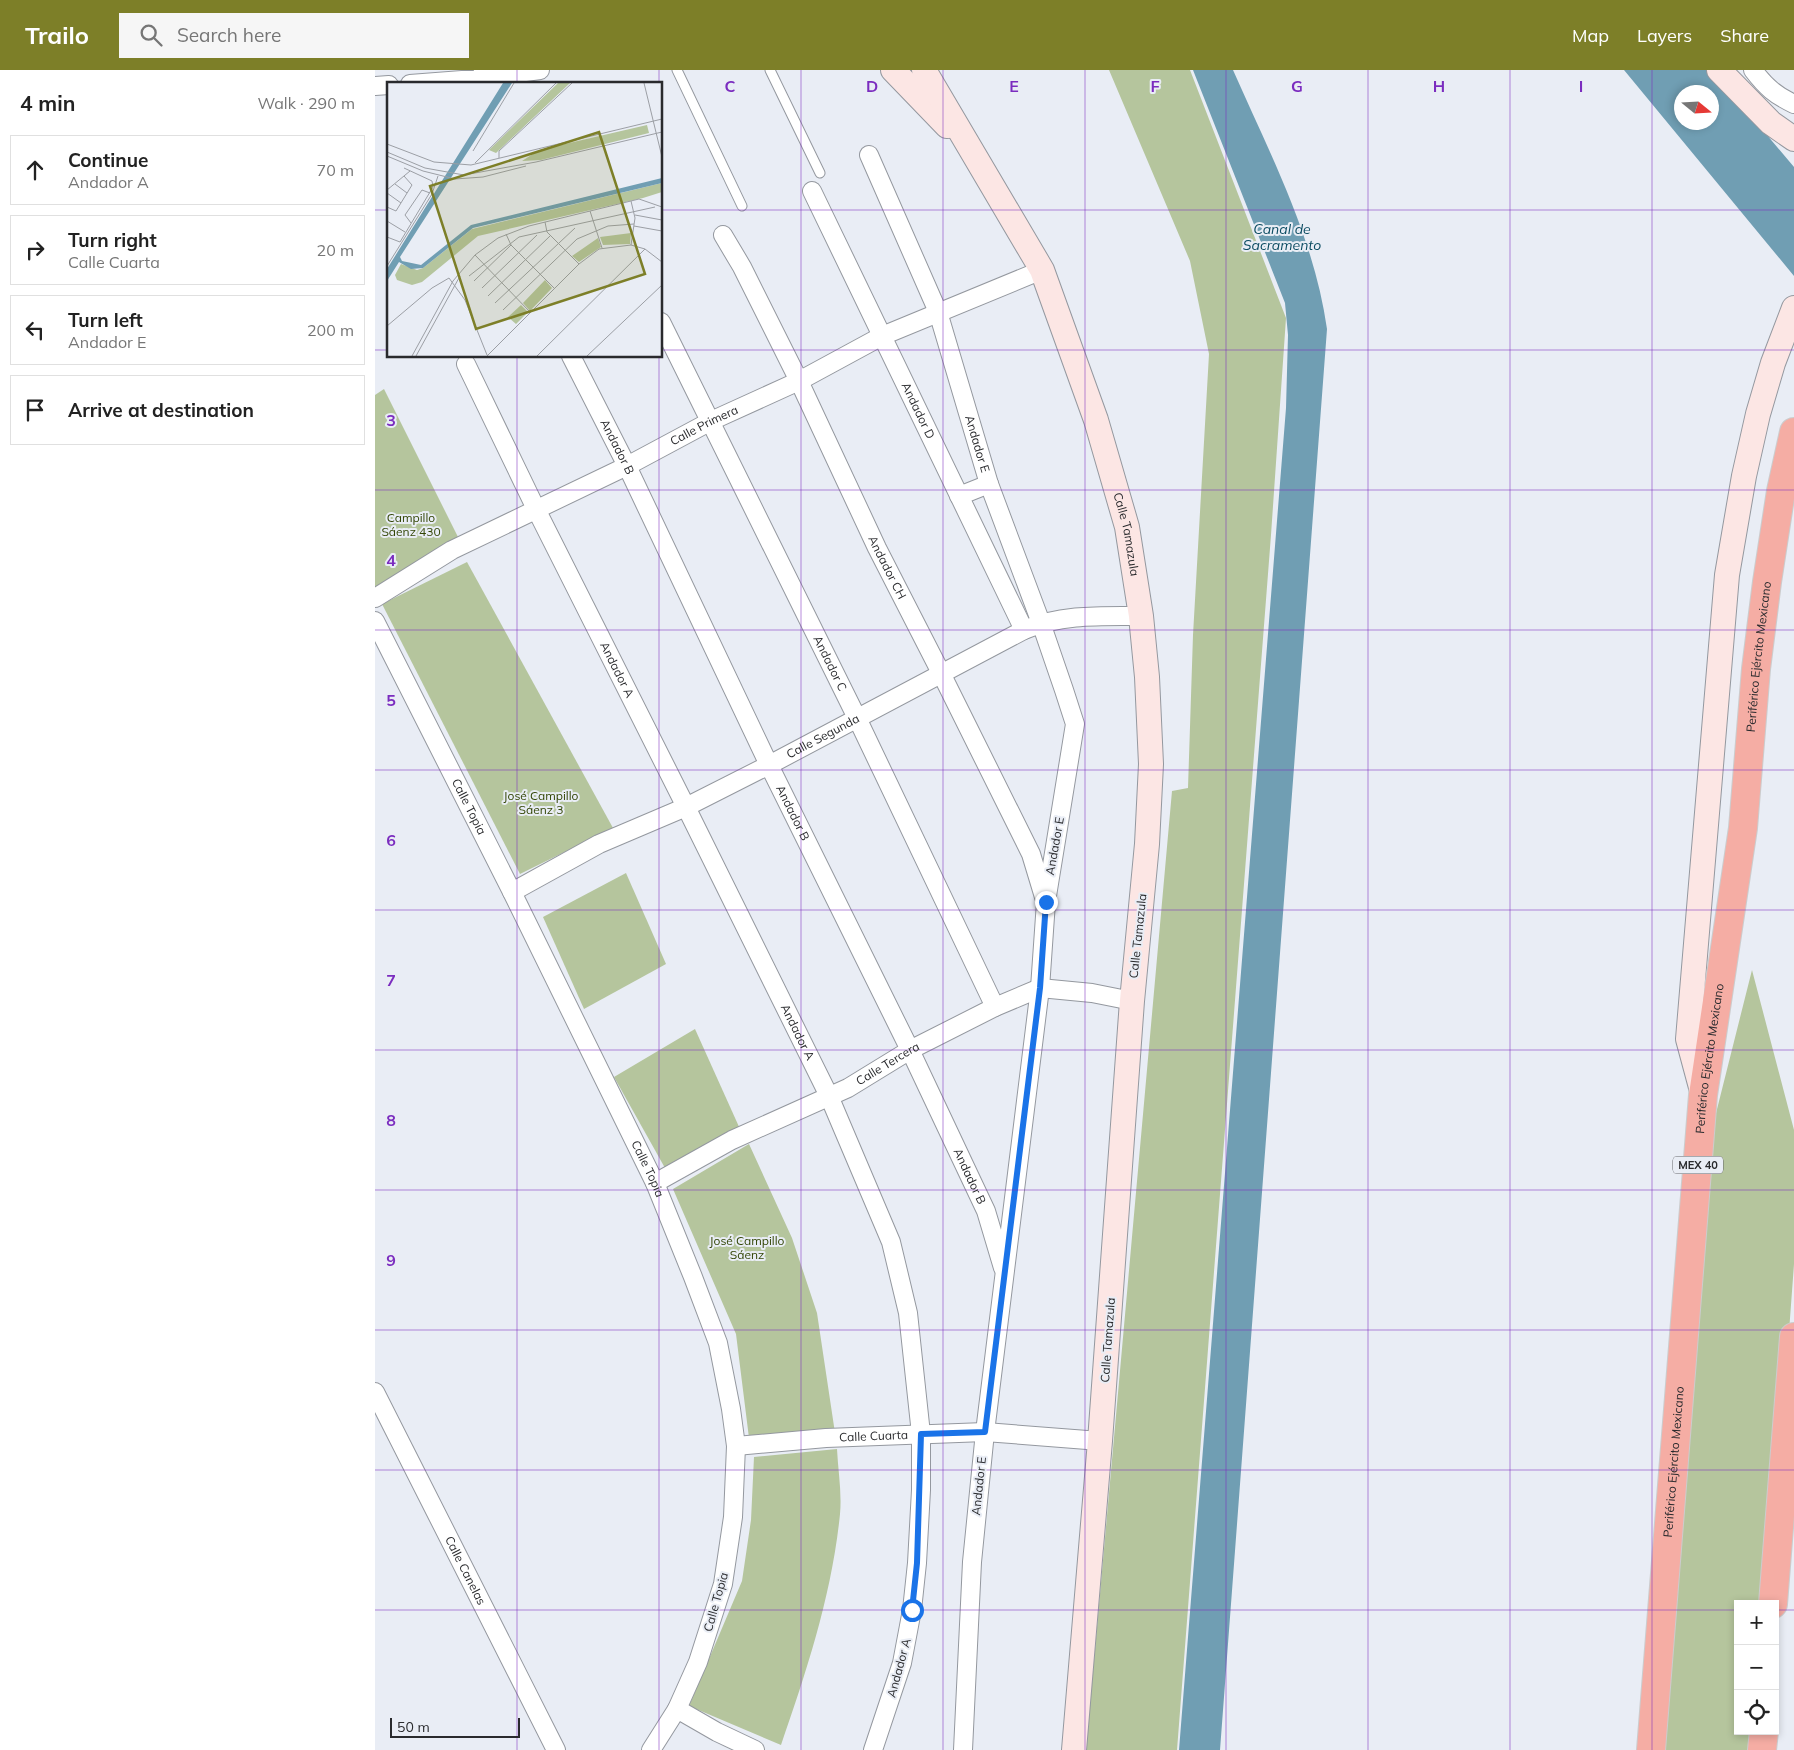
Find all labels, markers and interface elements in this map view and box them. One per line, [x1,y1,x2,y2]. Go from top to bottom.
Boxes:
search box [119,13,469,58]
text: Trailo [25,20,89,50]
icon: search [137,21,165,49]
text: Search here [177,23,281,47]
text: Map [1572,24,1609,47]
text: Layers [1637,24,1692,47]
text: Share [1720,24,1769,47]
text: C [725,76,736,96]
text: D [866,76,878,96]
text: E [1009,76,1019,96]
text: F [1150,76,1160,96]
text: G [1291,76,1303,96]
text: H [1433,76,1445,96]
text: I [1579,76,1583,96]
inset map [387,82,663,358]
north arrow [1674,85,1719,130]
text: 4 min [20,90,75,116]
text: Walk · 290 m [257,93,355,113]
text: Continue [68,148,148,172]
icon: ahead [21,156,49,184]
text: 70 m [317,160,354,180]
text: Andador A [68,172,149,192]
water label: Canal de Sacramento [1243,220,1321,254]
text: Turn right [68,228,157,252]
icon: right [21,236,49,264]
text: 20 m [317,240,354,260]
text: Calle Cuarta [68,252,160,272]
text: Turn left [68,308,143,332]
icon: left [21,316,49,344]
text: 200 m [307,320,354,340]
text: Andador E [68,332,146,352]
street label: Andador D [899,380,939,441]
icon: arrive [21,396,49,424]
text: Arrive at destination [68,398,254,422]
street label: Calle Primera [667,402,740,449]
text: 3 [386,410,396,430]
street label: Andador E [962,413,993,474]
street label: Andador B [597,417,638,477]
street label: Calle Tamazula [1110,491,1143,577]
park label: Campillo Sáenz 430 [381,510,441,539]
street label: Andador CH [865,533,910,602]
text: 4 [386,550,396,570]
street label: Periférico Ejército Mexicano [1743,580,1774,733]
street label: Andador C [810,633,850,693]
street label: Andador A [597,639,638,700]
text: 5 [386,690,396,710]
street label: Calle Segunda [784,711,862,761]
street label: Calle Topia [449,776,490,837]
street label: Andador B [773,783,813,843]
park label: José Campillo Sáenz 3 [504,788,579,817]
street label: Andador E [1042,816,1067,876]
text: 6 [386,830,396,850]
route end [1035,891,1058,914]
street label: Calle Tamazula [1126,893,1149,979]
text: 7 [386,970,396,990]
street label: Periférico Ejército Mexicano [1692,982,1727,1134]
street label: Andador A [778,1002,818,1063]
street label: Calle Tercera [853,1038,922,1088]
text: 8 [386,1110,396,1130]
street label: Calle Topia [628,1138,668,1199]
street label: Andador B [950,1146,990,1206]
road number: MEX 40 [1673,1156,1723,1174]
park label: José Campillo Sáenz [710,1233,785,1262]
text: 9 [386,1250,396,1270]
street label: Calle Tamazula [1097,1297,1118,1383]
street label: Periférico Ejército Mexicano [1660,1386,1687,1538]
street label: Calle Cuarta [839,1427,908,1444]
street label: Andador E [968,1456,989,1516]
street label: Calle Canelas [442,1533,489,1607]
street label: Calle Topia [700,1570,731,1633]
route start [901,1599,924,1622]
map controls [1734,1600,1779,1735]
button: + [1734,1600,1779,1645]
street label: Andador A [883,1636,914,1699]
button: − [1734,1645,1779,1690]
button: locate [1734,1690,1779,1735]
scale bar [390,1715,520,1738]
text: 50 m [397,1718,430,1736]

